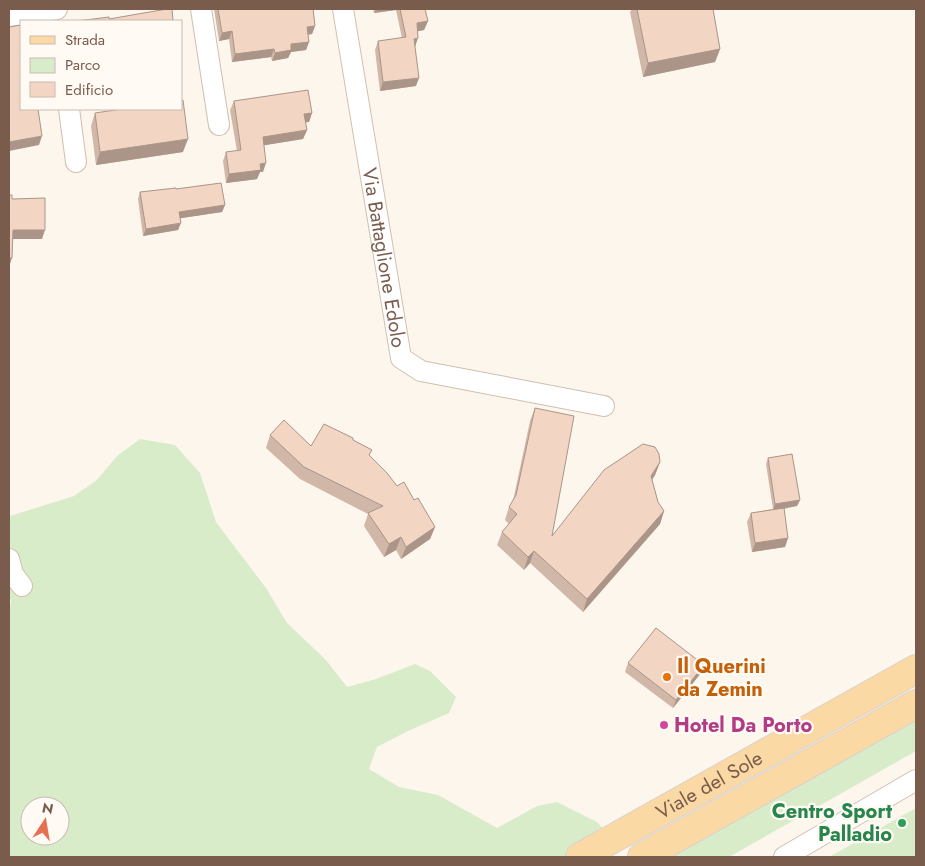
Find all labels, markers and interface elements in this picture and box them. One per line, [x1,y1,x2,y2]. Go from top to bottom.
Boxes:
legend [20,20,182,110]
text: Strada [65,29,105,51]
text: Parco [65,54,100,76]
text: Edificio [65,79,113,101]
street label: Via Battaglione Edolo [355,166,413,350]
place label: Il Querini da Zemin [677,652,766,704]
marker: Il Querini da Zemin [661,671,673,683]
place label: Hotel Da Porto [674,711,812,740]
marker: Hotel Da Porto [658,719,670,731]
street label: Viale del Sole [651,744,768,827]
north arrow [20,796,70,846]
text: N [40,797,55,819]
place label: Centro Sport Palladio [772,797,893,849]
marker: Centro Sport Palladio [896,817,908,829]

